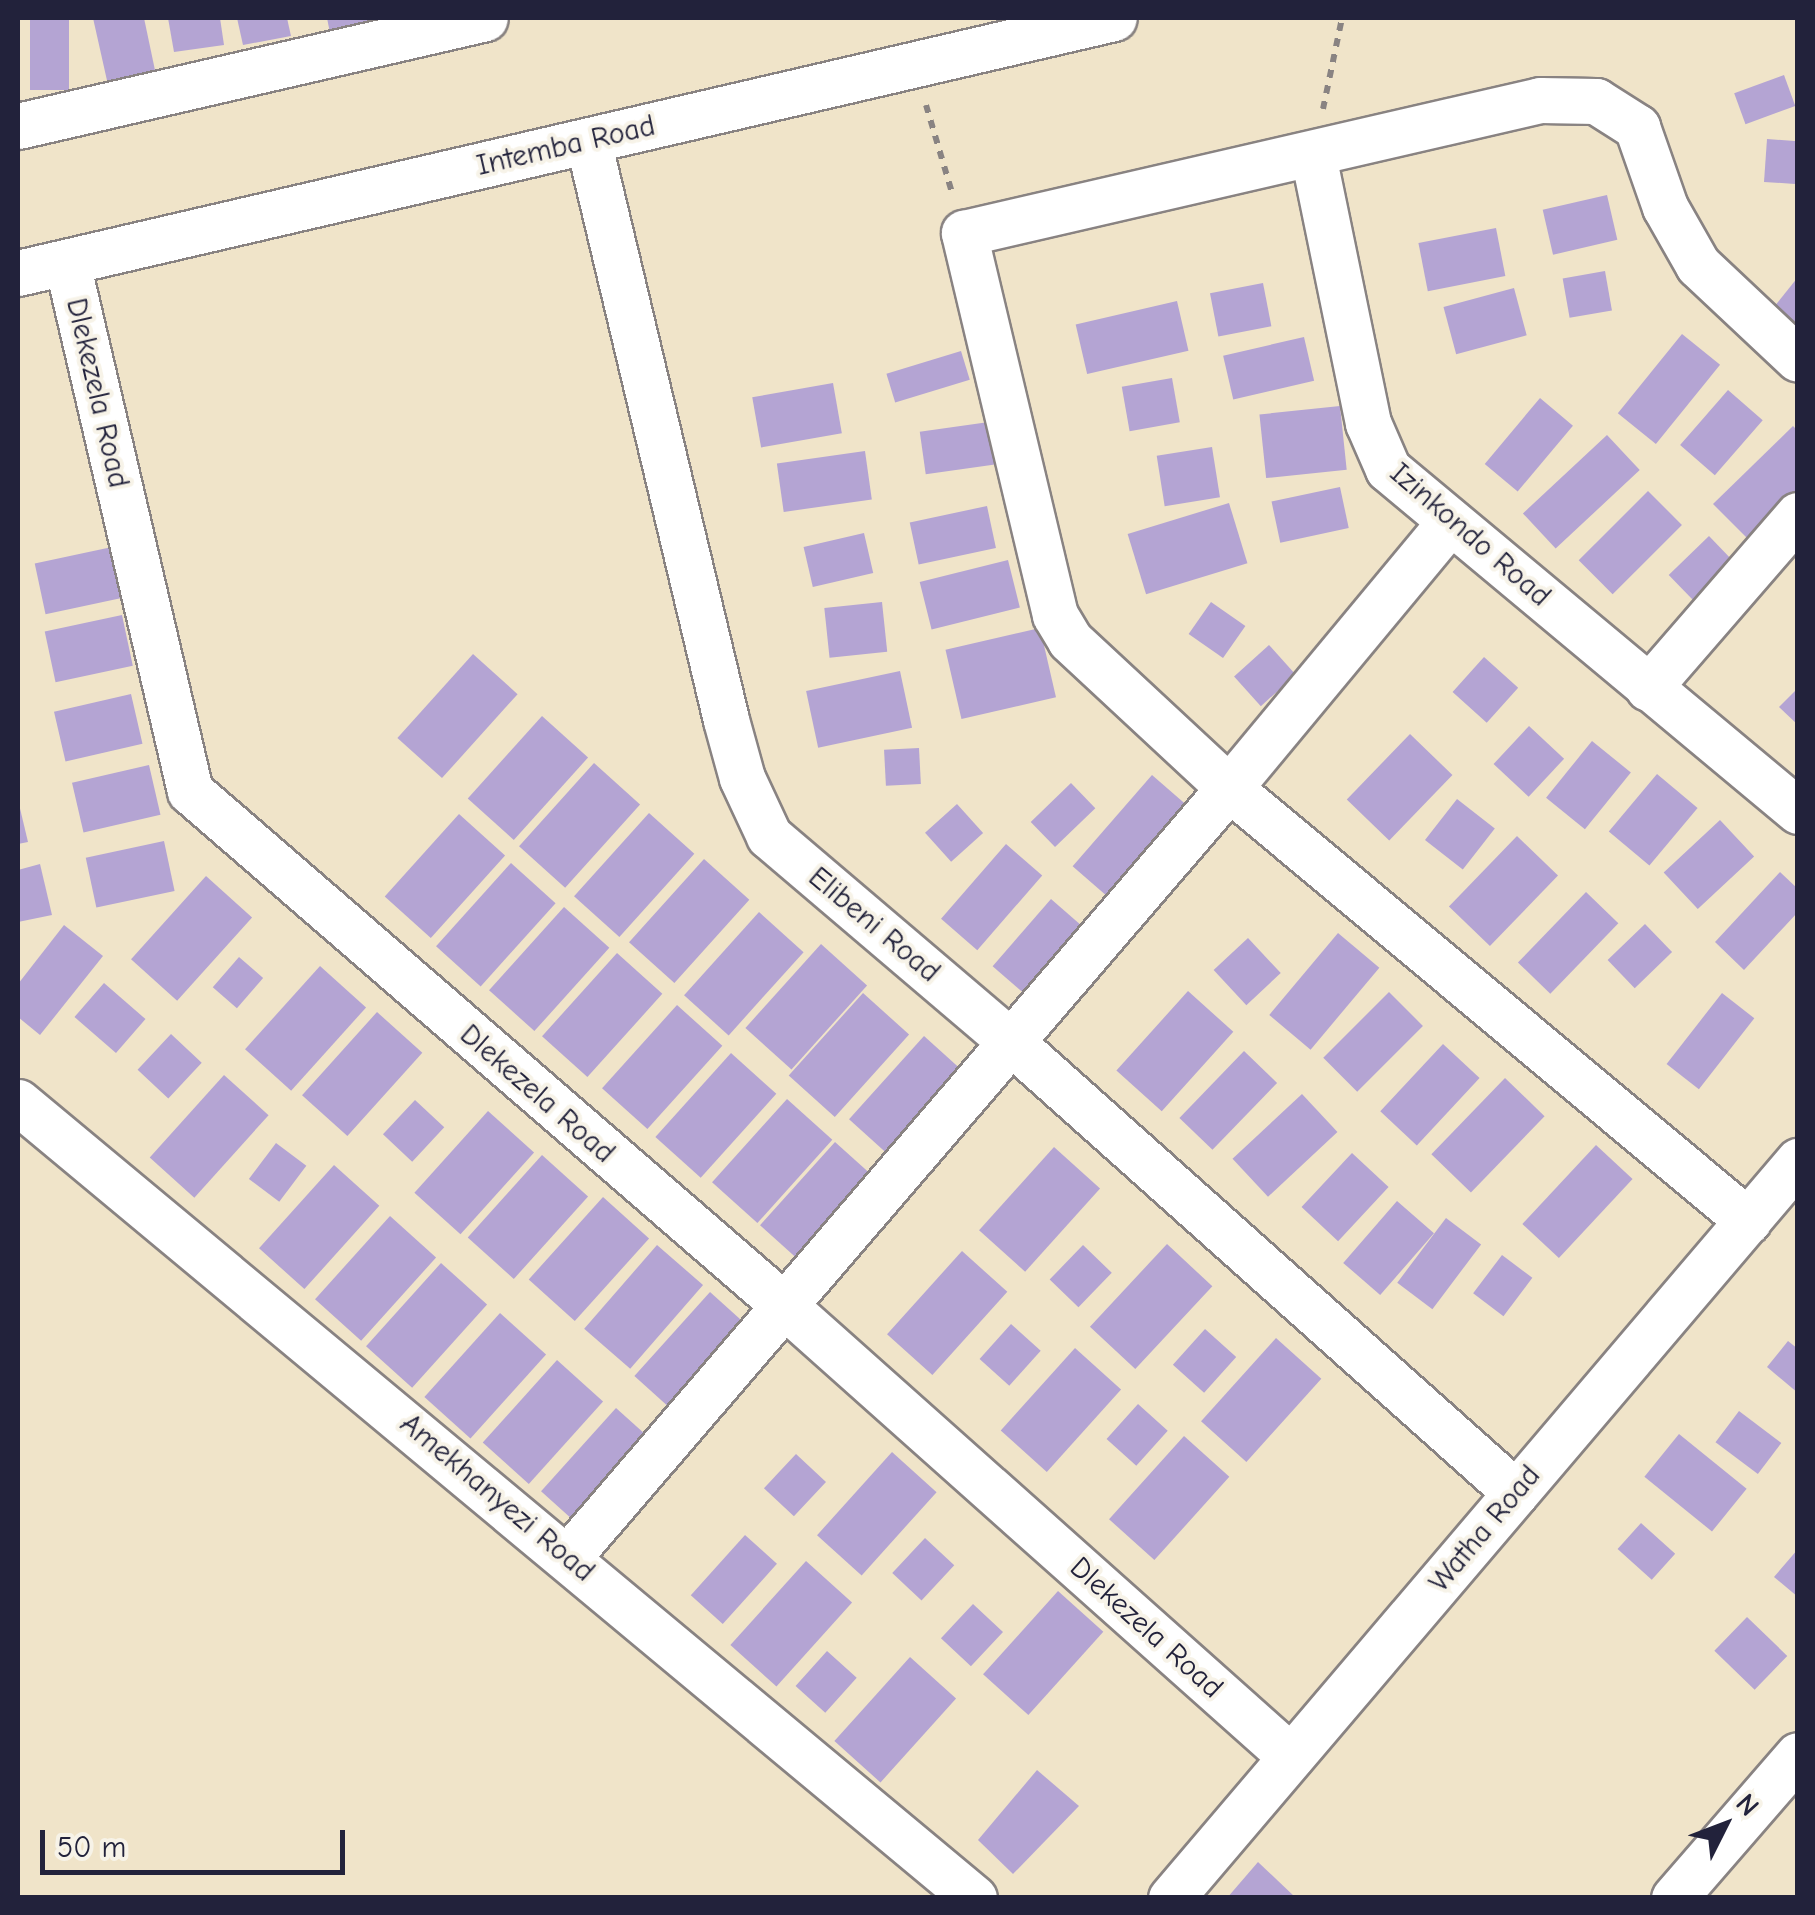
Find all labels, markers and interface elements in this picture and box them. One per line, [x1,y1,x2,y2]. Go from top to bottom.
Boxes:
street label: Intemba Road [473,108,659,184]
street label: Dlekezela Road [58,295,136,491]
street label: Izinkondo Road [1382,455,1558,615]
street label: Elibeni Road [801,860,947,990]
street label: Dlekezela Road [452,1017,622,1171]
street label: Amekhanyezi Road [393,1406,601,1590]
street label: Watha Road [1422,1458,1548,1600]
street label: Dlekezela Road [1062,1550,1230,1706]
north arrow [1675,1775,1775,1875]
text: N [1729,1787,1765,1822]
scale bar [45,1810,350,1872]
text: 50 m [57,1830,126,1865]

